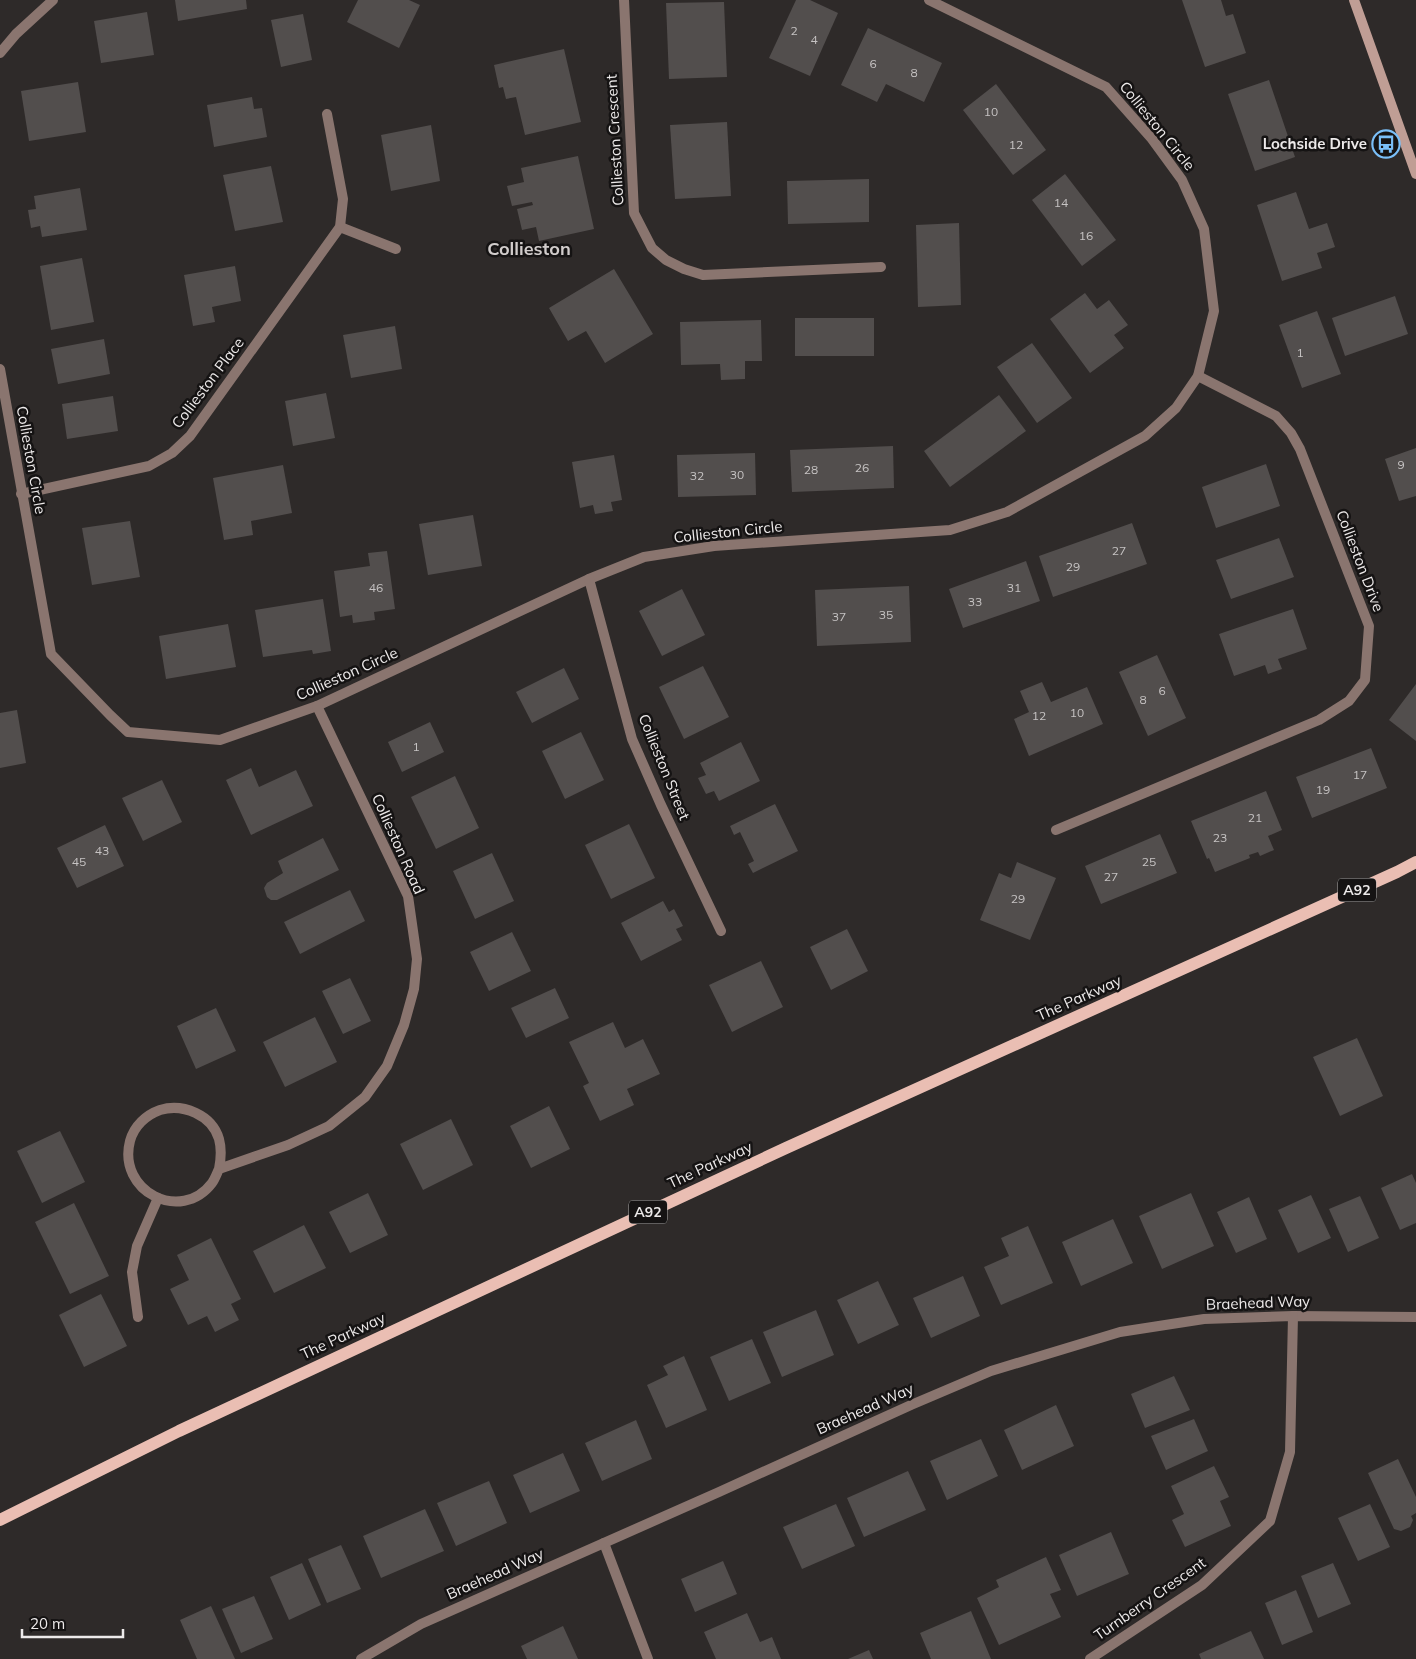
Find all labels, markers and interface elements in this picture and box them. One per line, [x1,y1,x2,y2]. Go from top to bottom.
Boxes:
house number: 2 [790,23,798,38]
house number: 4 [810,32,818,47]
house number: 6 [869,56,877,71]
house number: 8 [910,65,918,80]
street label: Collieston Crescent [602,74,627,206]
street label: Collieston Circle [1116,77,1199,174]
house number: 10 [984,104,998,119]
bus stop icon: Lochside Drive [1371,129,1401,159]
place label: Lochside Drive [1263,134,1367,153]
house number: 12 [1009,137,1023,152]
house number: 14 [1054,195,1068,210]
house number: 16 [1079,228,1093,243]
district label: Collieston [487,237,571,260]
street label: Collieston Place [167,334,248,432]
house number: 1 [1296,345,1304,360]
street label: Collieston Circle [13,404,50,515]
house number: 9 [1397,457,1405,472]
house number: 26 [855,460,869,475]
house number: 28 [804,462,818,477]
house number: 30 [730,467,744,482]
house number: 32 [690,468,704,483]
street label: Collieston Drive [1332,507,1389,614]
street label: Collieston Circle [673,516,783,547]
house number: 27 [1112,543,1126,558]
house number: 29 [1066,559,1080,574]
house number: 46 [369,580,383,595]
house number: 31 [1007,580,1021,595]
house number: 33 [968,594,982,609]
house number: 35 [879,607,893,622]
house number: 37 [832,609,846,624]
street label: Collieston Circle [293,643,401,704]
house number: 6 [1158,683,1166,698]
house number: 8 [1139,692,1147,707]
house number: 10 [1070,705,1084,720]
house number: 12 [1032,708,1046,723]
street label: Collieston Street [635,711,694,823]
house number: 1 [412,739,420,754]
house number: 17 [1353,767,1367,782]
house number: 19 [1316,782,1330,797]
street label: Collieston Road [368,791,429,897]
house number: 21 [1248,810,1262,825]
house number: 23 [1213,830,1227,845]
house number: 43 [95,843,109,858]
house number: 45 [72,854,86,869]
house number: 25 [1142,854,1156,869]
house number: 27 [1104,869,1118,884]
road number: A92 [1338,878,1376,902]
house number: 29 [1011,891,1025,906]
street label: The Parkway [1033,970,1124,1025]
street label: The Parkway [665,1137,755,1192]
road number: A92 [629,1200,667,1224]
street label: Braehead Way [1206,1291,1310,1314]
street label: The Parkway [298,1308,388,1363]
street label: Braehead Way [813,1379,916,1438]
street label: Braehead Way [443,1544,546,1603]
street label: Turnberry Crescent [1090,1553,1209,1644]
scale bar [22,1606,124,1638]
text: 20 m [30,1614,65,1633]

